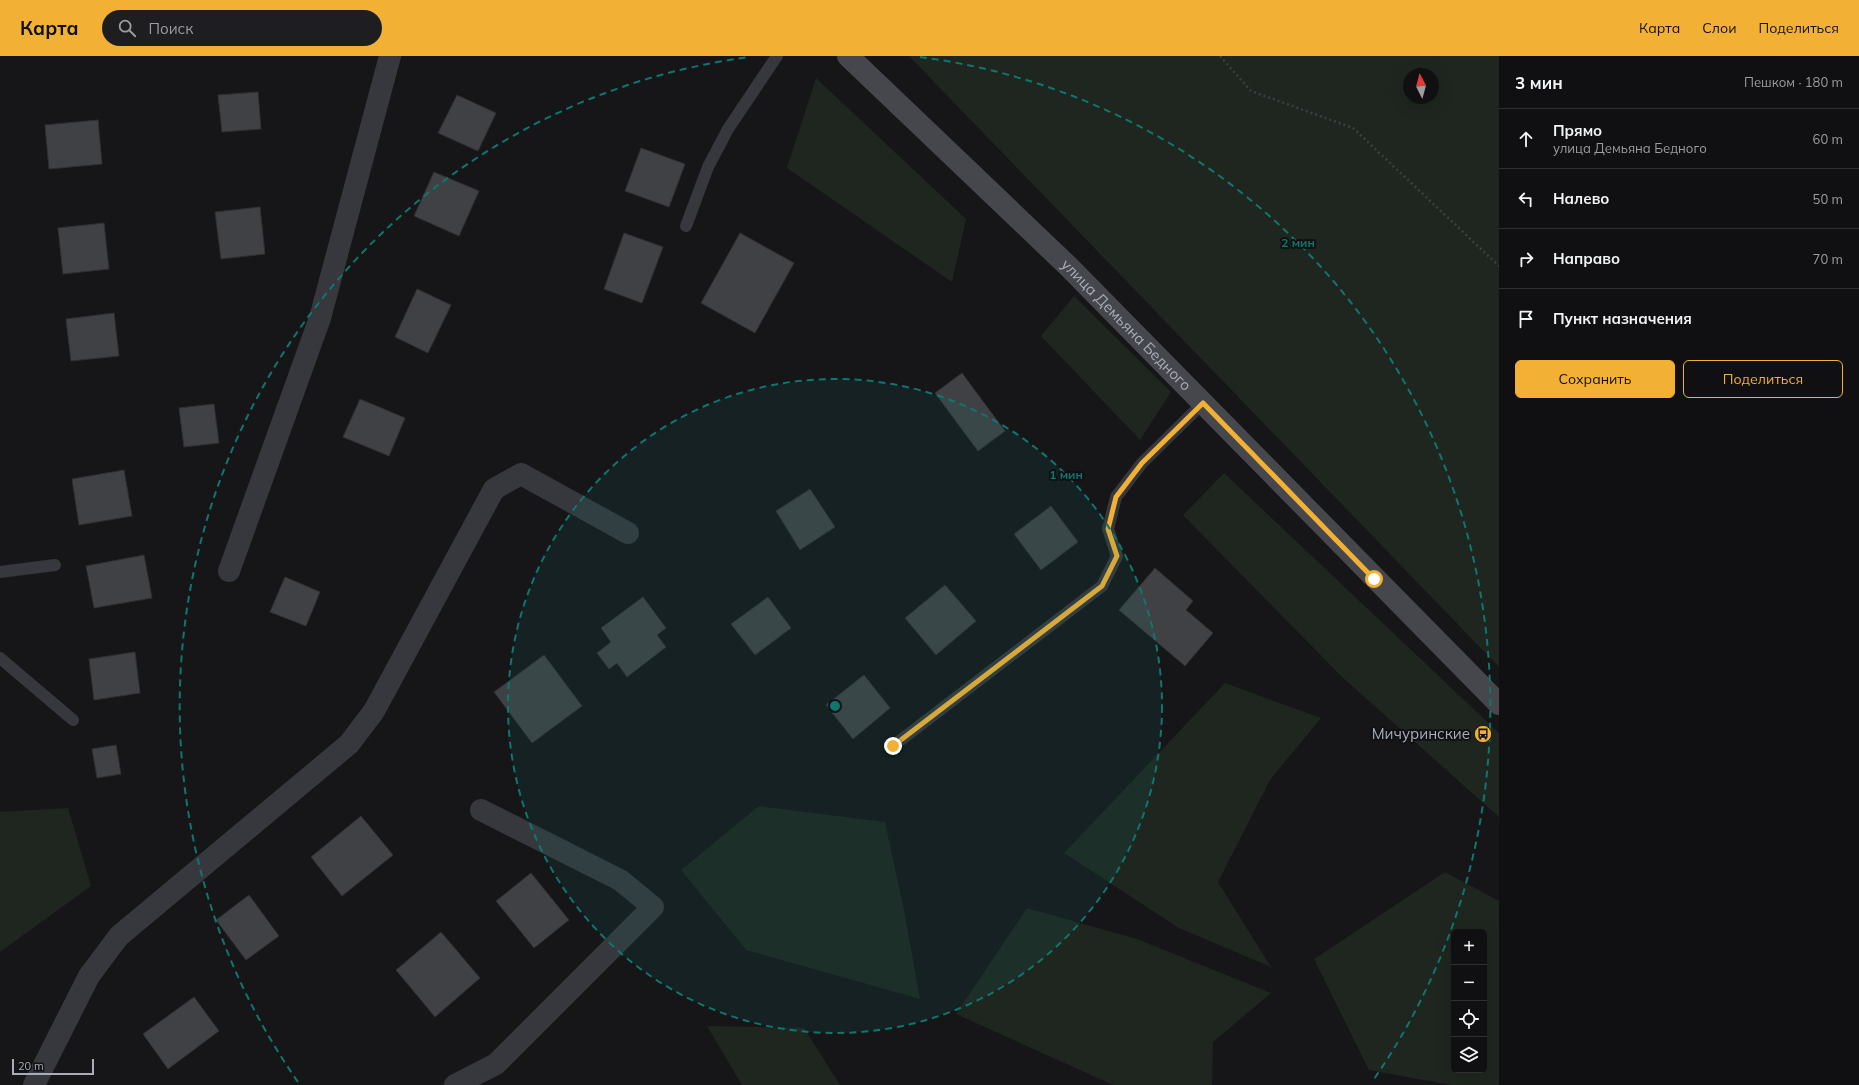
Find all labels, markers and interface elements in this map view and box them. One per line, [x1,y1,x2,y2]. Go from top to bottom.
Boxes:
search box [102,10,382,46]
text: Карта [20,16,78,40]
icon: search [116,17,138,39]
text: Поиск [148,19,193,38]
text: Карта [1639,19,1680,37]
text: Слои [1702,19,1737,37]
text: Поделиться [1759,19,1839,37]
north arrow [1403,68,1439,104]
text: 3 мин [1515,72,1563,93]
text: Пешком · 180 m [1744,74,1843,90]
text: Прямо [1553,121,1602,140]
icon: ahead [1515,128,1537,150]
text: 60 m [1813,131,1843,147]
text: улица Демьяна Бедного [1553,140,1707,156]
icon: left [1515,188,1537,210]
text: Налево [1553,189,1609,208]
text: 50 m [1813,191,1843,207]
text: 2 мин [1281,235,1315,250]
icon: right [1515,248,1537,270]
text: Направо [1553,249,1620,268]
text: 70 m [1813,251,1843,267]
street label: улица Демьяна Бедного [1057,255,1196,395]
icon: arrive [1515,308,1537,330]
text: Пункт назначения [1553,309,1692,328]
button: Сохранить [1515,360,1675,398]
button: Поделиться [1683,360,1843,398]
text: 1 мин [1049,467,1083,482]
route start [1365,570,1383,588]
centre of rings [828,699,842,713]
place label: Мичуринские [1372,724,1470,743]
bus stop icon: Мичуринские [1473,724,1493,744]
route end [884,737,902,755]
map controls [1451,929,1487,1073]
button: + [1451,929,1487,965]
button: − [1451,965,1487,1001]
button: locate [1451,1001,1487,1037]
button: layers [1451,1037,1487,1073]
scale bar [12,1057,94,1076]
text: 20 m [18,1059,44,1073]

